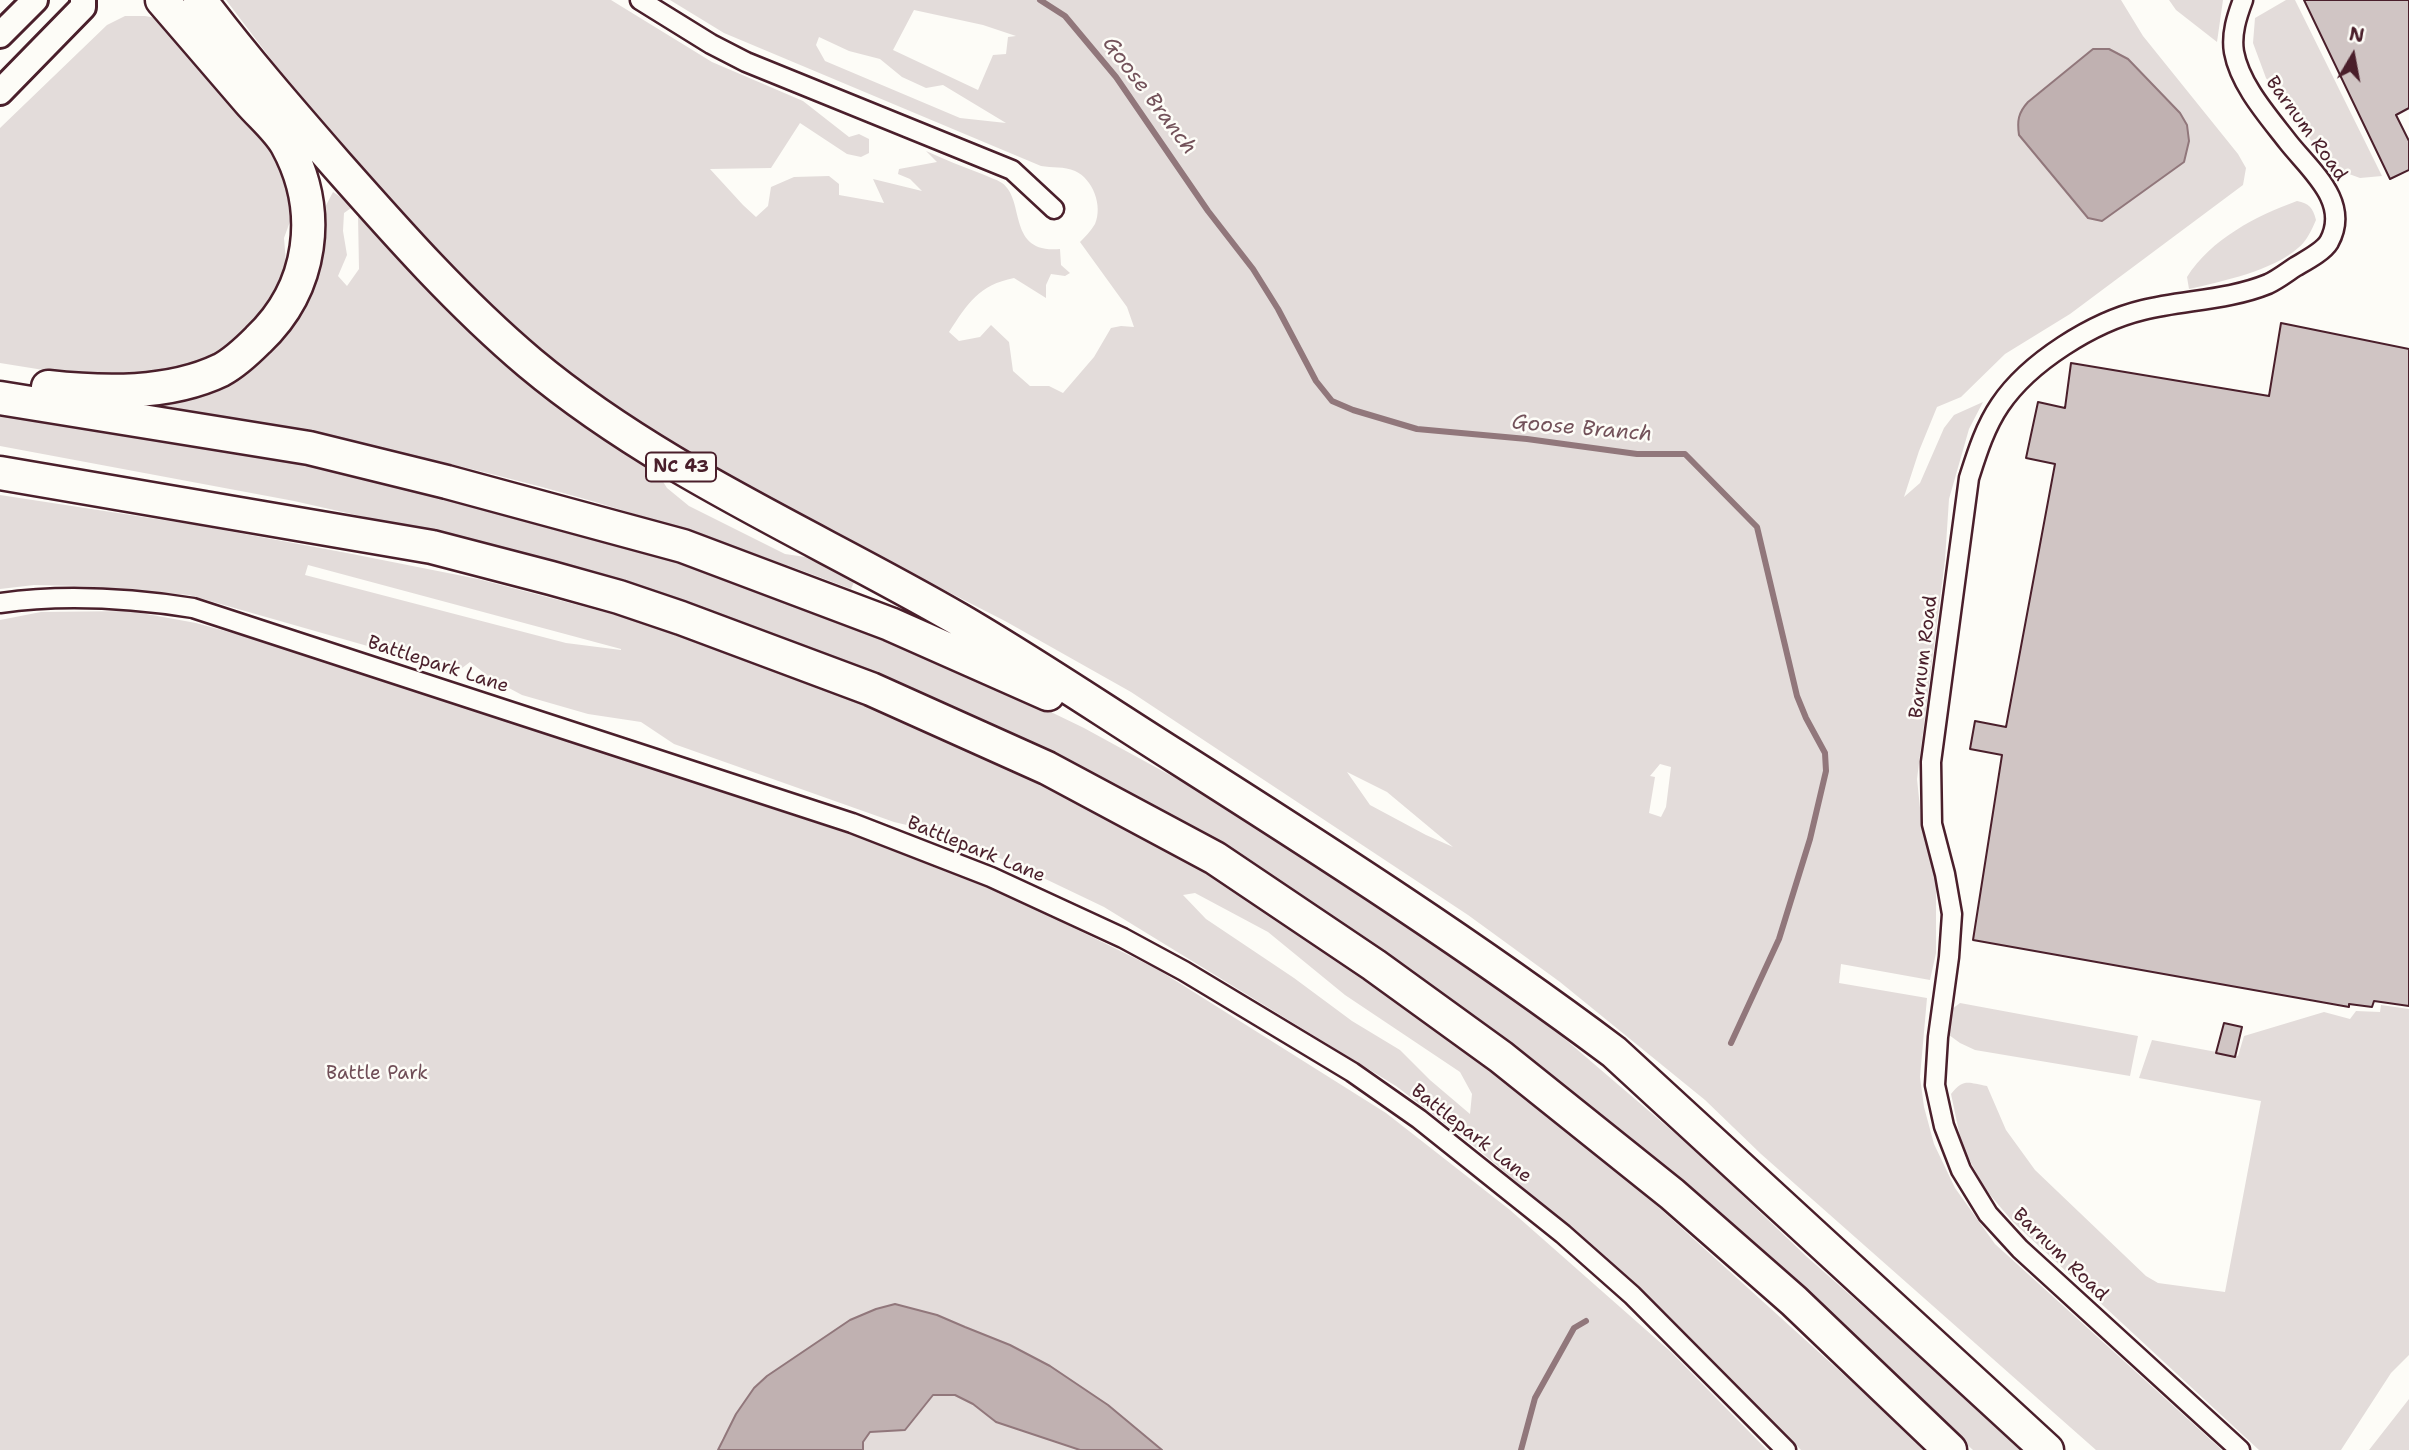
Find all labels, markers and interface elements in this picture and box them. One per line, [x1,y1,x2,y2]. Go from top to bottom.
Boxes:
north arrow [2318,21,2388,91]
text: N [2347,21,2366,48]
water label: Goose Branch [1097,32,1201,160]
street label: Barnum Road [2260,72,2352,186]
water label: Goose Branch [1511,410,1653,448]
road number: NC 43 [646,452,716,481]
street label: Barnum Road [1905,594,1943,720]
street label: Battlepark Lane [365,631,511,699]
street label: Battlepark Lane [904,812,1048,888]
park label: Battle Park [326,1063,428,1085]
street label: Battlepark Lane [1406,1080,1536,1188]
street label: Barnum Road [2008,1204,2112,1306]

